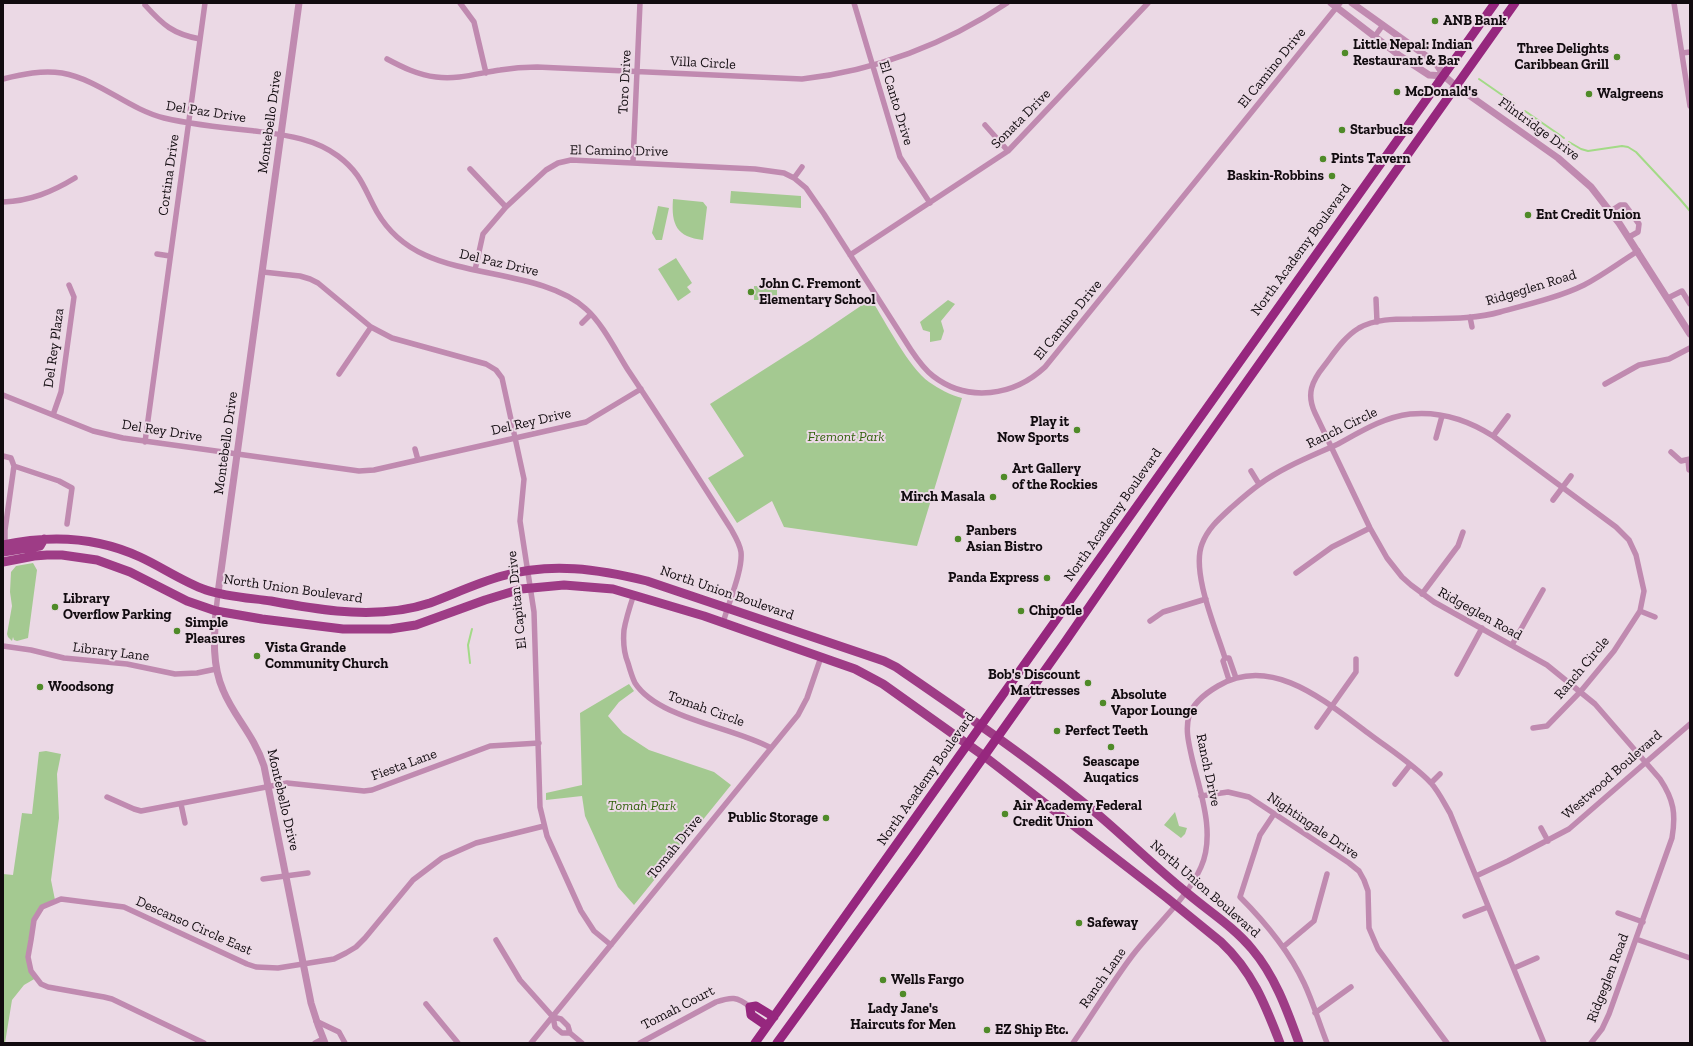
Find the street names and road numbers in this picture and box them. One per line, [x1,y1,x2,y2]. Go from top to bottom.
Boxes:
street label: El Camino Drive [1235,25,1309,111]
street label: Toro Drive [615,50,635,114]
street label: Villa Circle [670,53,736,73]
street label: El Canto Drive [875,59,917,147]
street label: Montebello Drive [254,69,286,175]
street label: Sonata Drive [988,86,1054,152]
street label: Flintridge Drive [1495,94,1583,164]
street label: Del Paz Drive [165,97,247,127]
street label: Cortina Drive [155,133,183,217]
street label: El Camino Drive [570,142,668,160]
street label: North Academy Boulevard [1248,181,1354,319]
street label: Del Paz Drive [458,246,540,280]
street label: Ridgeglen Road [1484,266,1578,310]
street label: El Camino Drive [1031,277,1105,363]
street label: Del Rey Plaza [40,307,68,389]
street label: Montebello Drive [210,390,242,496]
street label: Ranch Circle [1304,404,1380,452]
street label: Del Rey Drive [489,405,573,439]
street label: Del Rey Drive [120,416,204,446]
street label: North Academy Boulevard [1061,445,1165,585]
street label: El Capitan Drive [503,550,531,650]
street label: North Union Boulevard [658,562,796,624]
street label: North Union Boulevard [222,571,364,607]
street label: Ridgeglen Road [1435,584,1525,644]
street label: Ranch Circle [1551,633,1613,703]
street label: Library Lane [72,639,150,665]
street label: Tomah Circle [665,687,747,731]
street label: North Academy Boulevard [874,709,978,849]
street label: Westwood Boulevard [1559,727,1665,823]
street label: Ranch Drive [1192,732,1224,808]
street label: Fiesta Lane [369,745,439,785]
street label: Montebello Drive [263,748,303,852]
street label: Nightingale Drive [1264,789,1362,863]
street label: Tomah Drive [644,811,706,883]
street label: North Union Boulevard [1147,837,1263,941]
street label: Descanso Circle East [133,893,255,959]
street label: Ridgeglen Road [1583,931,1633,1025]
street label: Ranch Lane [1076,945,1130,1011]
street label: Tomah Court [639,982,717,1034]

